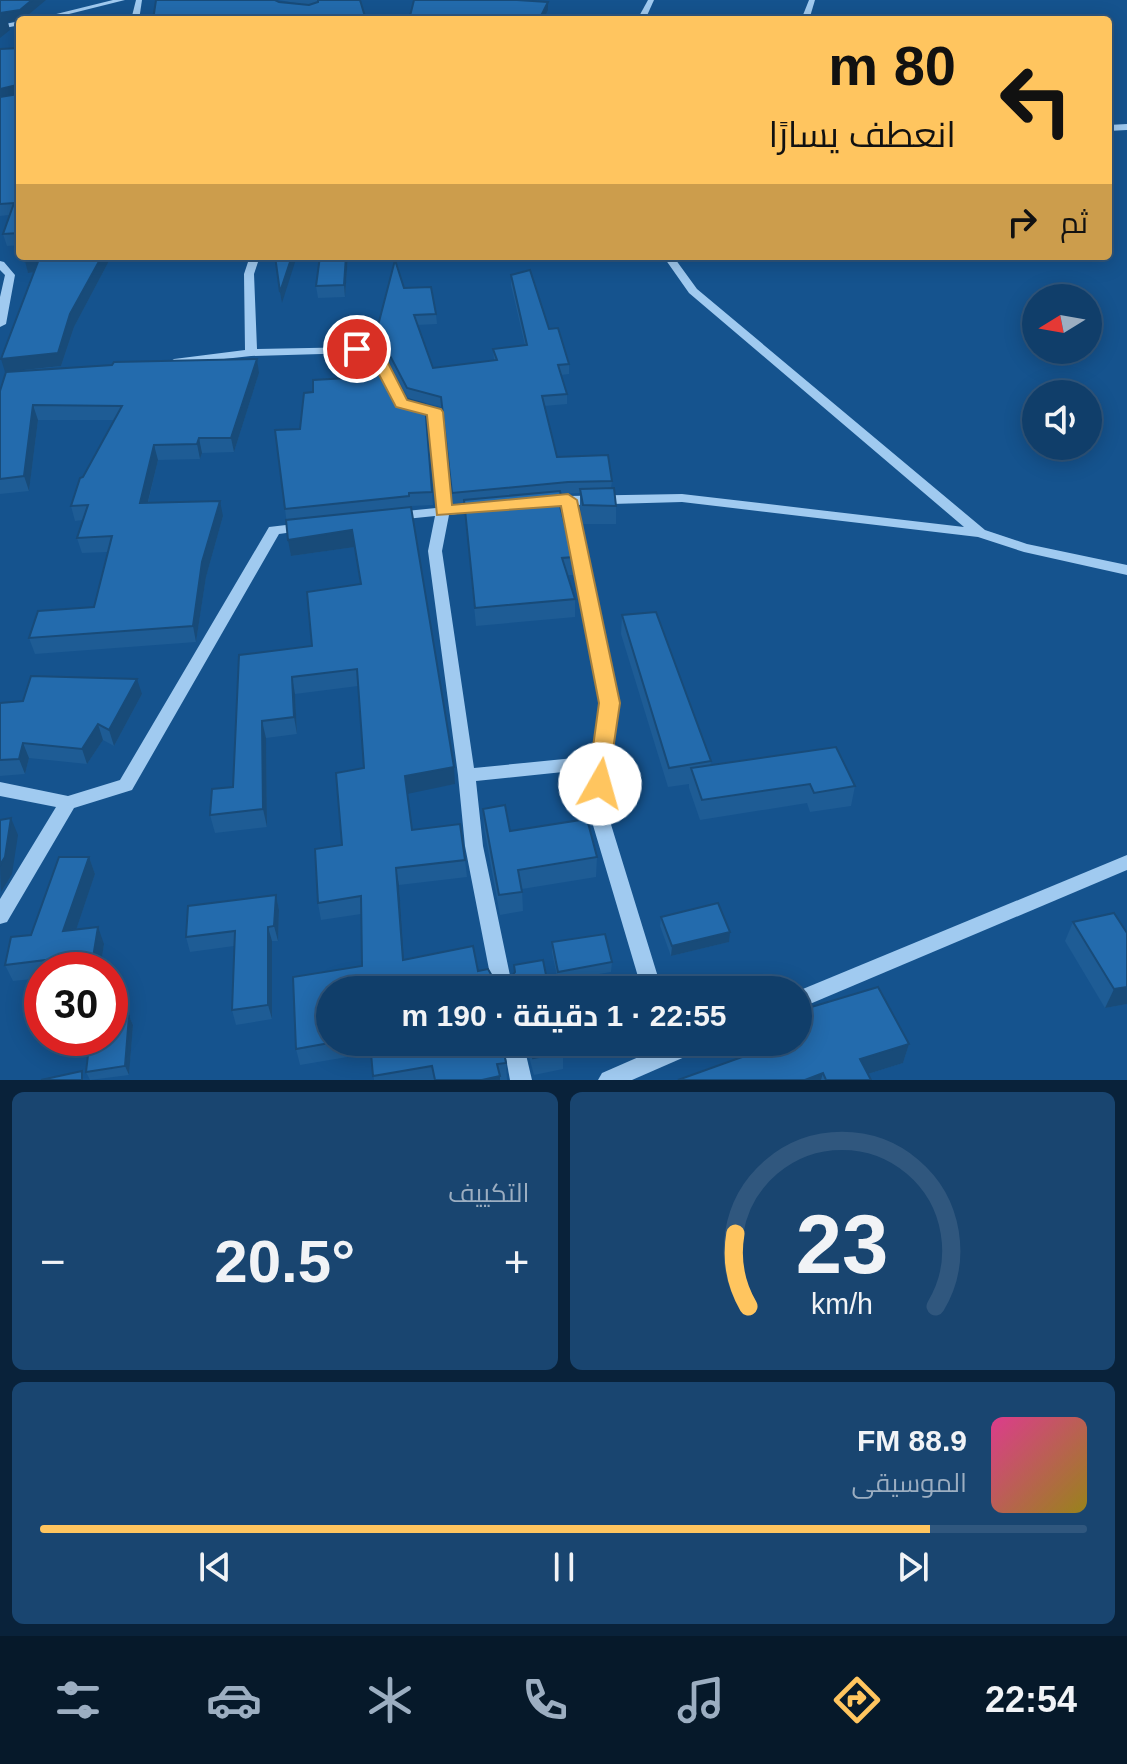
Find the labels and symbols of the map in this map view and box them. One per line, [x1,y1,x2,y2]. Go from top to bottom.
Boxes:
north arrow [1022,284,1102,364]
pin [323,315,391,383]
position arrow [558,742,642,826]
speed limit sign: 30 [24,952,128,1056]

